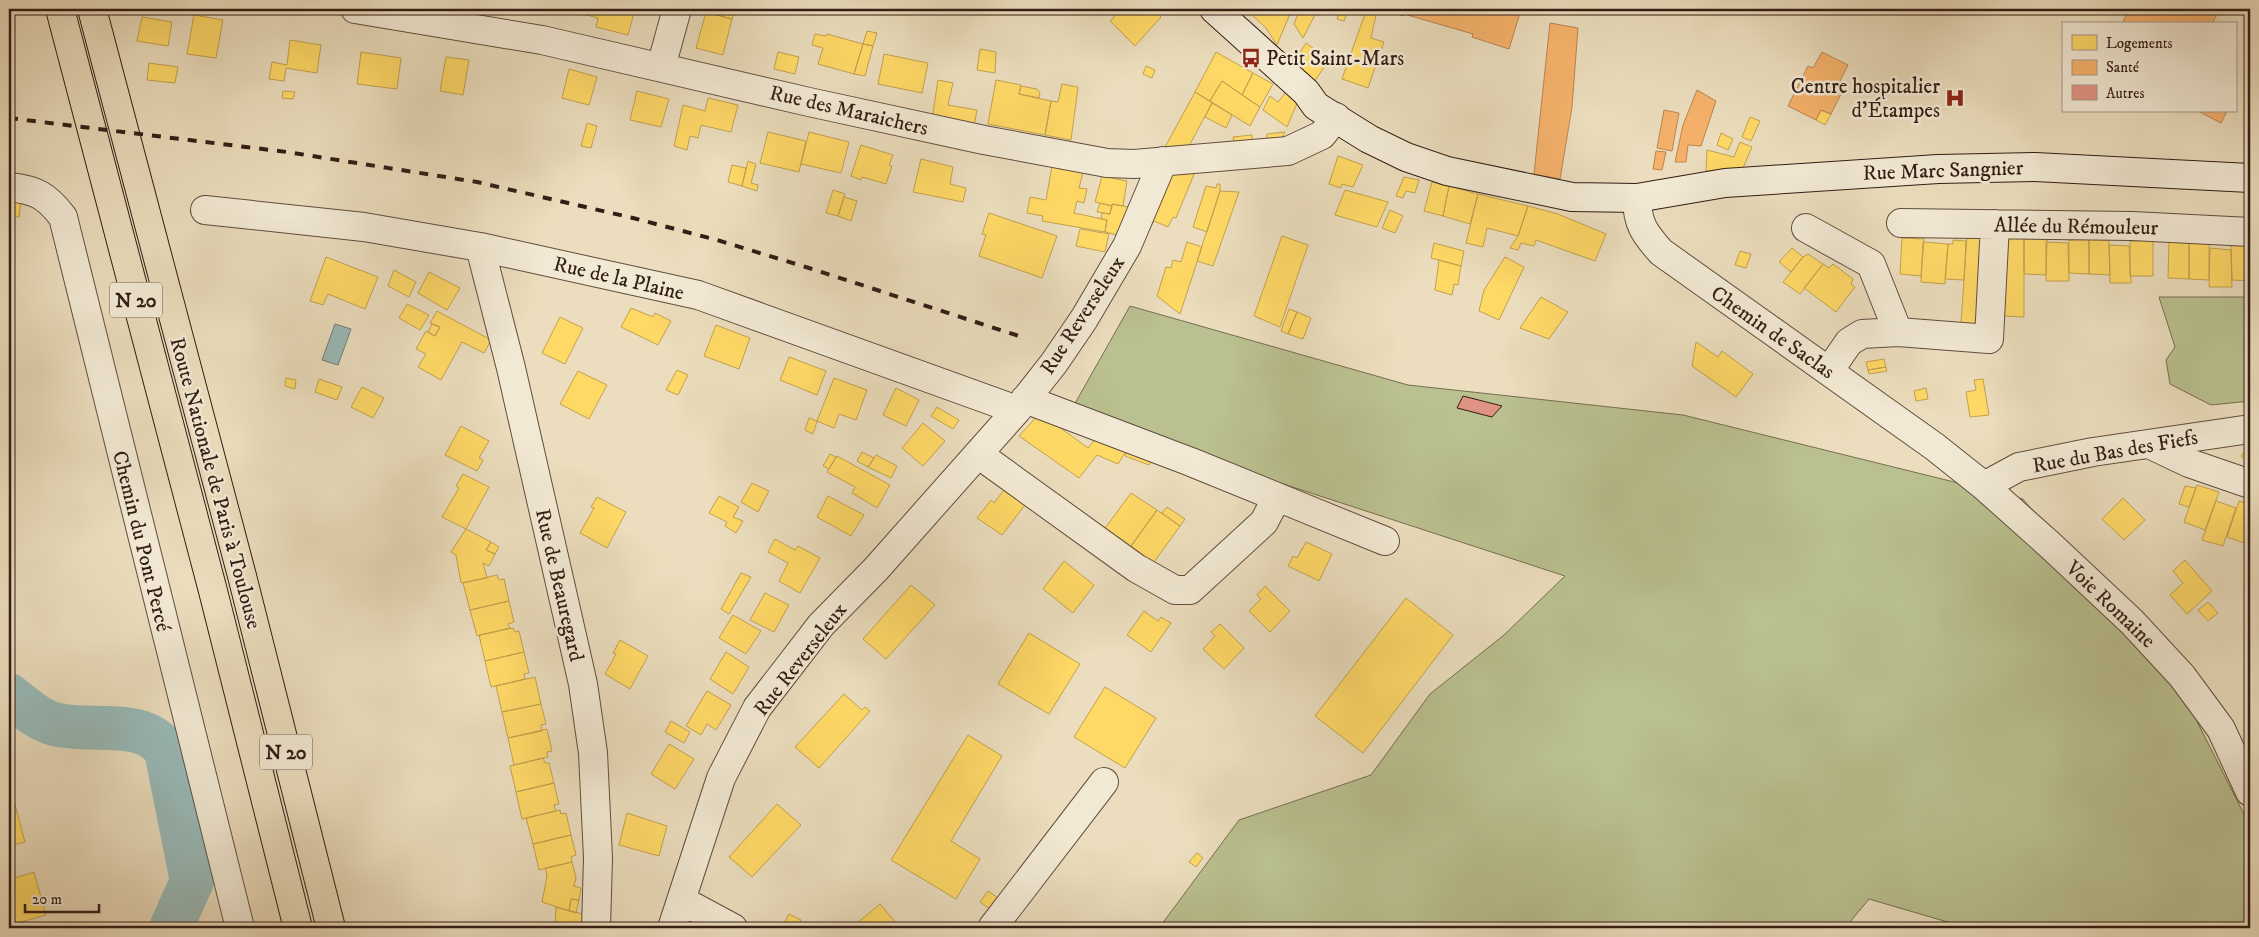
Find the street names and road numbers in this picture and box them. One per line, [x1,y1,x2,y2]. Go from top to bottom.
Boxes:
street label: Rue des Maraichers [767,80,931,142]
street label: Rue Marc Sangnier [1862,155,2024,187]
street label: Allée du Rémouleur [1994,213,2159,241]
street label: Rue de la Plaine [551,251,687,307]
street label: Rue Reverseleux [1035,251,1131,380]
street label: Chemin de Saclas [1706,281,1839,385]
road number: N 20 [110,282,162,318]
street label: Route Nationale de Paris à Toulouse [164,335,267,632]
street label: Rue du Bas des Fiefs [2030,425,2200,479]
street label: Chemin du Pont Percé [106,448,176,635]
street label: Rue de Beauregard [529,506,589,665]
street label: Voie Romaine [2059,555,2161,654]
street label: Rue Reverseleux [748,598,853,721]
road number: N 20 [260,734,312,770]

